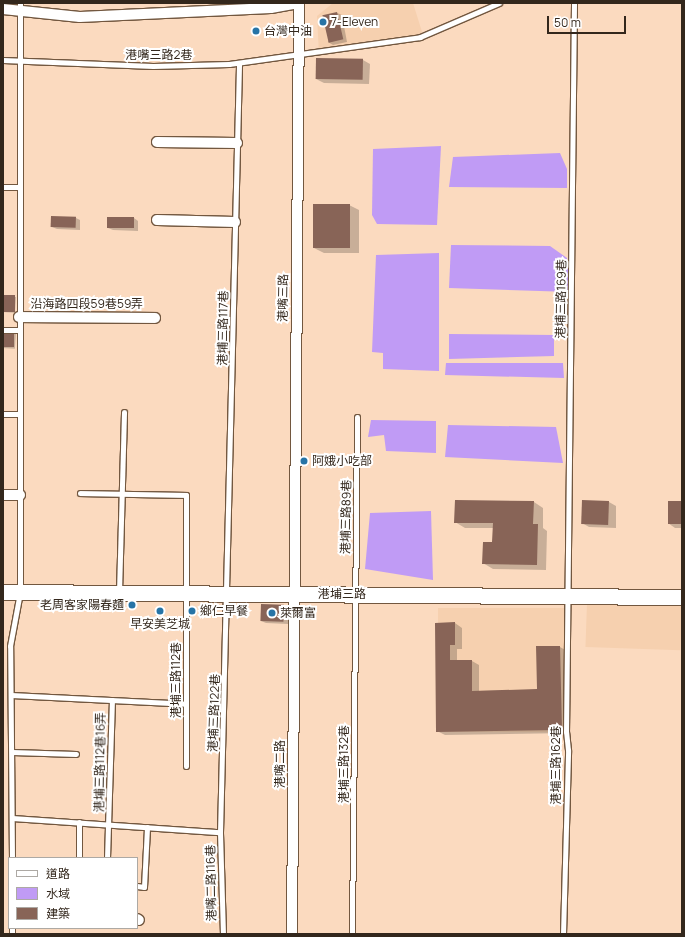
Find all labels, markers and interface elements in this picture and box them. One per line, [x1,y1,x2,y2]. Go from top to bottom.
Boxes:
scale bar [549,8,628,34]
text: 50 m [554,14,581,31]
place label: 7-Eleven [331,15,378,29]
marker: 7-Eleven [318,17,328,27]
place label: 台灣中油 [264,24,312,38]
marker: 台灣中油 [251,26,261,36]
street label: 港嘴三路2巷 [126,48,192,62]
street label: 港埔三路169巷 [553,259,569,339]
street label: 港嘴三路 [275,274,291,322]
street label: 港埔三路117巷 [215,290,231,366]
street label: 沿海路四段59巷59弄 [31,297,143,311]
place label: 阿娥小吃部 [312,454,372,468]
marker: 阿娥小吃部 [299,456,309,466]
street label: 港埔三路89巷 [338,480,354,554]
street label: 港埔三路 [318,587,366,601]
place label: 老周客家陽春麵 [40,598,124,612]
marker: 老周客家陽春麵 [127,600,137,610]
place label: 鄉仁早餐 [200,604,248,618]
marker: 早安美芝城 [155,606,165,616]
marker: 鄉仁早餐 [187,606,197,616]
place label: 萊爾富 [280,606,316,620]
marker: 萊爾富 [267,608,277,618]
place label: 早安美芝城 [130,617,190,631]
street label: 港埔三路112巷 [169,642,183,718]
street label: 港埔三路122巷 [205,674,223,752]
street label: 港埔三路112巷16弄 [92,712,108,812]
street label: 港埔三路132巷 [337,725,351,803]
street label: 港埔三路162巷 [549,726,563,804]
street label: 港嘴二路 [273,740,287,788]
street label: 港嘴二路116巷 [203,844,219,922]
legend [8,857,138,929]
text: 道路 [46,865,70,882]
text: 水域 [46,885,70,902]
text: 建築 [46,905,70,922]

